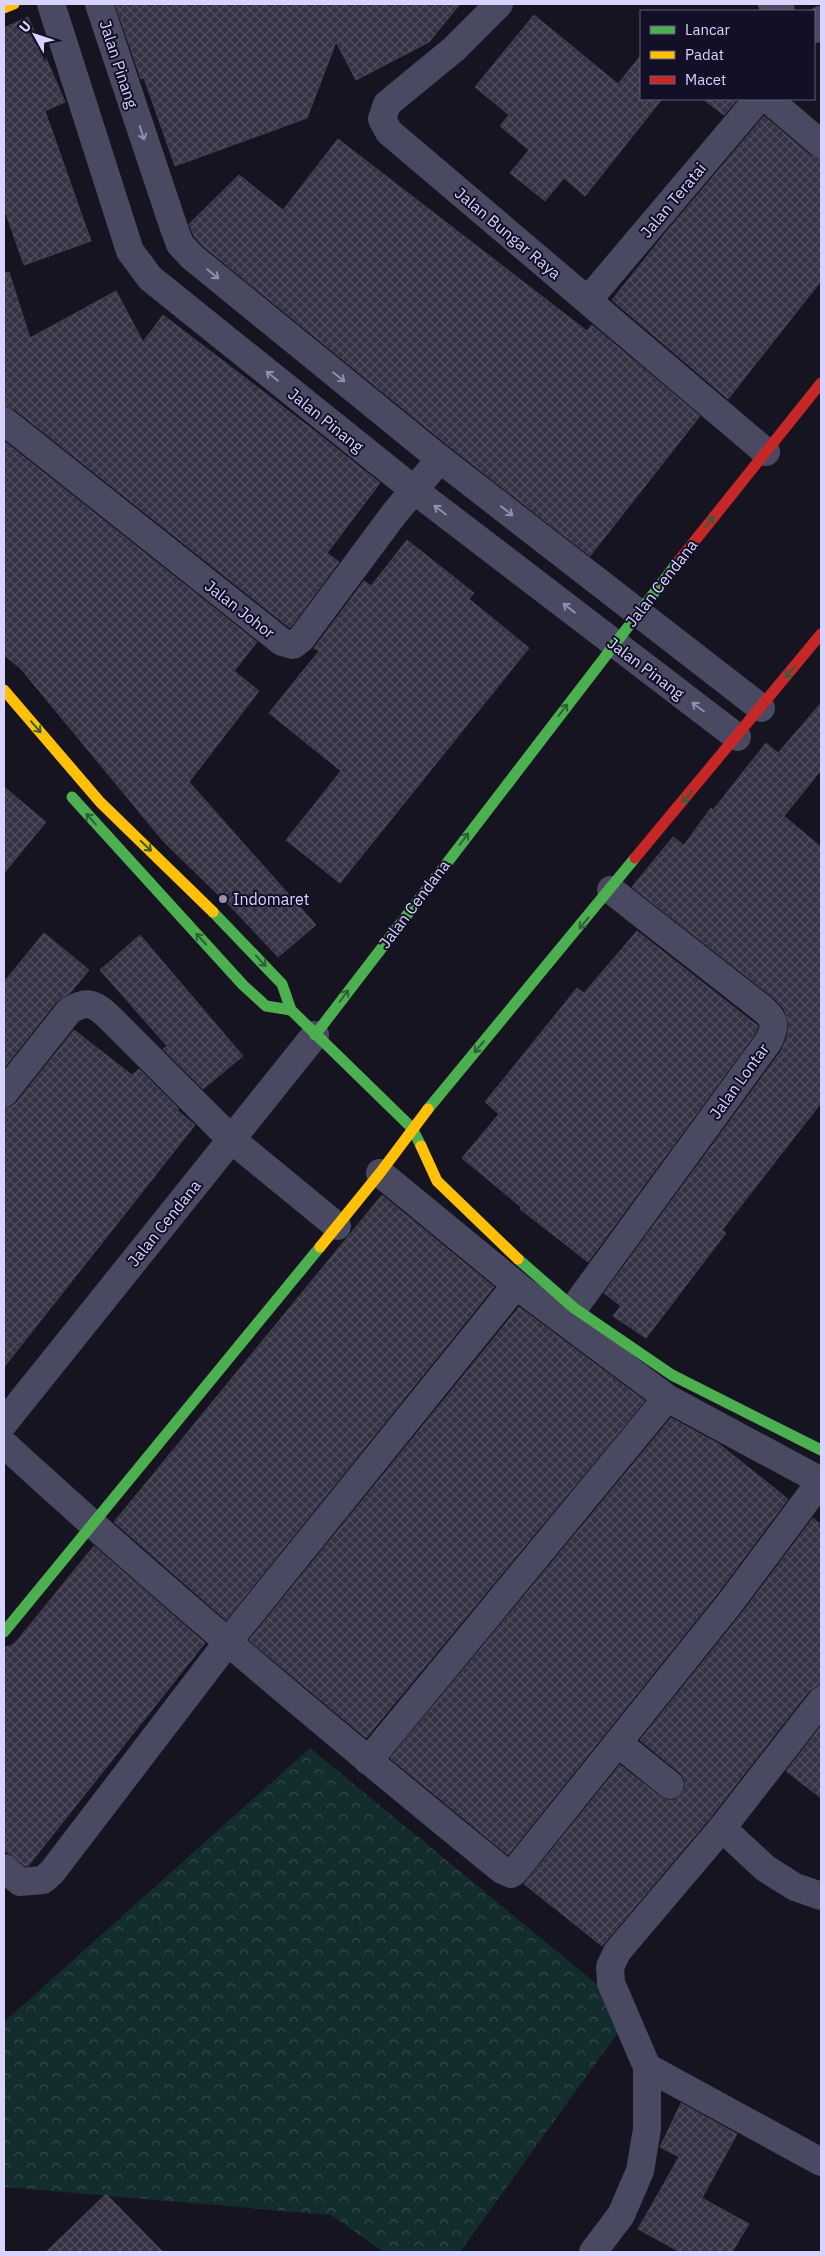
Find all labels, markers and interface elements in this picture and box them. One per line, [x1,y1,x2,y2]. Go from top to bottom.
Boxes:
north arrow [10,10,60,60]
legend [640,10,815,100]
text: U [15,17,35,36]
street label: Jalan Pinang [95,17,143,111]
text: Lancar [685,20,731,39]
text: Padat [685,45,724,64]
text: Macet [685,70,726,89]
one-way arrow [138,125,147,140]
street label: Jalan Teratai [636,158,710,242]
street label: Jalan Bungar Raya [451,183,566,284]
one-way arrow [207,269,220,280]
one-way arrow [265,371,278,382]
one-way arrow [333,371,346,383]
street label: Jalan Pinang [284,383,368,457]
one-way arrow [433,505,447,515]
one-way arrow [500,506,513,517]
one-way arrow [704,516,715,529]
street label: Jalan Cendana [621,535,702,631]
street label: Jalan Johor [201,575,279,643]
one-way arrow [563,603,576,614]
street label: Jalan Pinang [604,633,689,704]
one-way arrow [785,665,796,678]
one-way arrow [692,702,705,713]
one-way arrow [557,704,568,717]
one-way arrow [30,720,42,733]
one-way arrow [682,791,693,804]
one-way arrow [86,812,97,825]
one-way arrow [459,832,469,846]
one-way arrow [140,840,152,852]
street label: Jalan Cendana [374,855,454,952]
place label: Indomaret [233,889,309,909]
marker: Indomaret [217,893,229,905]
one-way arrow [578,916,589,929]
one-way arrow [195,933,207,946]
one-way arrow [255,955,267,968]
one-way arrow [339,990,350,1003]
street label: Jalan Lontar [705,1039,773,1123]
one-way arrow [474,1041,485,1054]
street label: Jalan Cendana [123,1175,205,1270]

